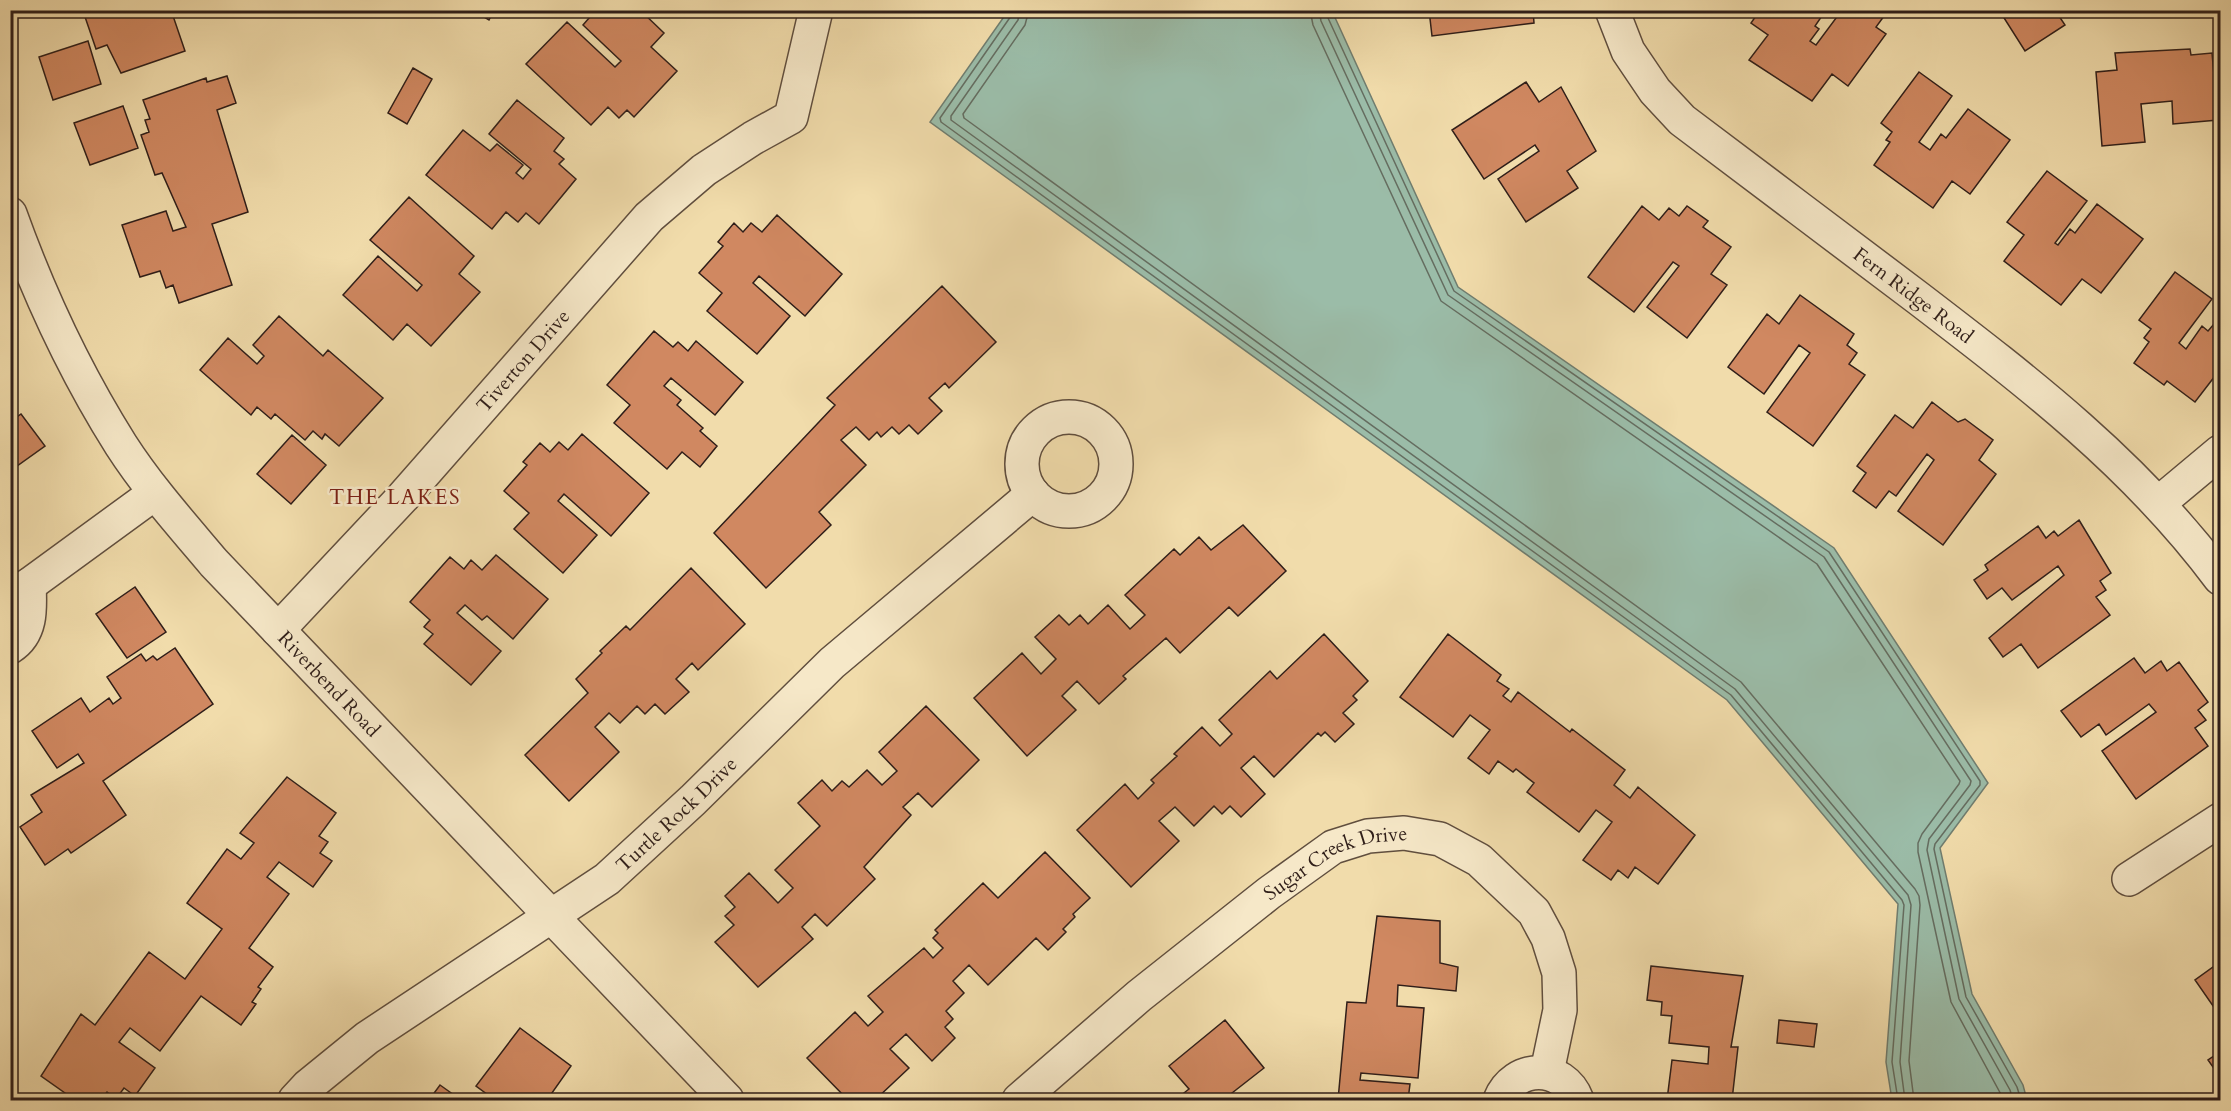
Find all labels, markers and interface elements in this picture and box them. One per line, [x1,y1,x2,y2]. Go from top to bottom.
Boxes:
street label: Fern Ridge Road [1847,241,1979,350]
street label: Tiverton Drive [470,304,576,418]
district label: THE LAKES [329,483,461,512]
street label: Riverbend Road [272,625,386,743]
street label: Turtle Rock Drive [610,751,743,878]
street label: Sugar Creek Drive [1258,820,1408,907]

